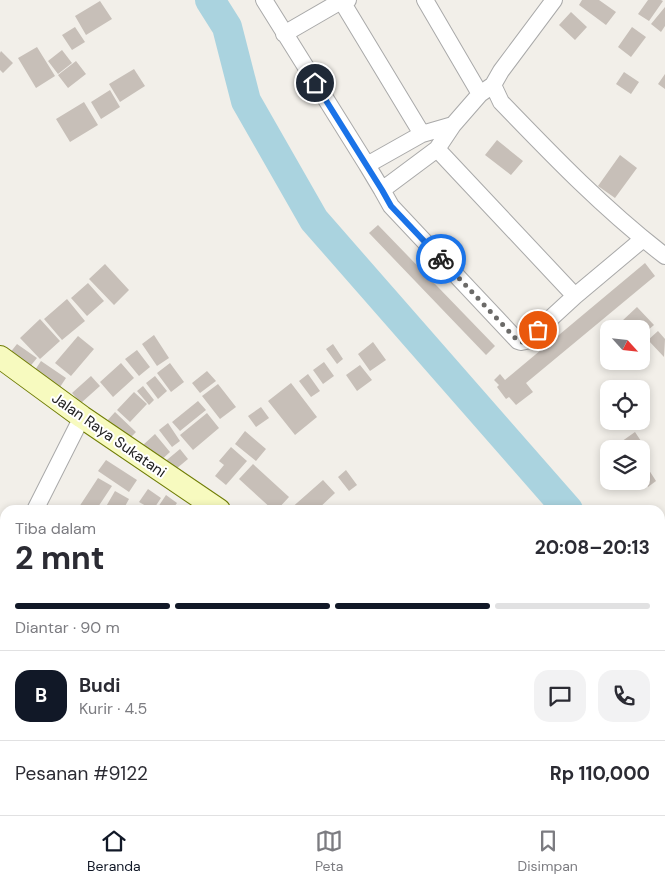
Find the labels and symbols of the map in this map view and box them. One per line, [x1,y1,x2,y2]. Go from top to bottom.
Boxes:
pin [294,62,336,104]
courier [416,234,466,284]
pin [517,309,559,351]
north arrow [600,320,650,370]
street label: Jalan Raya Sukatani [48,388,170,482]

